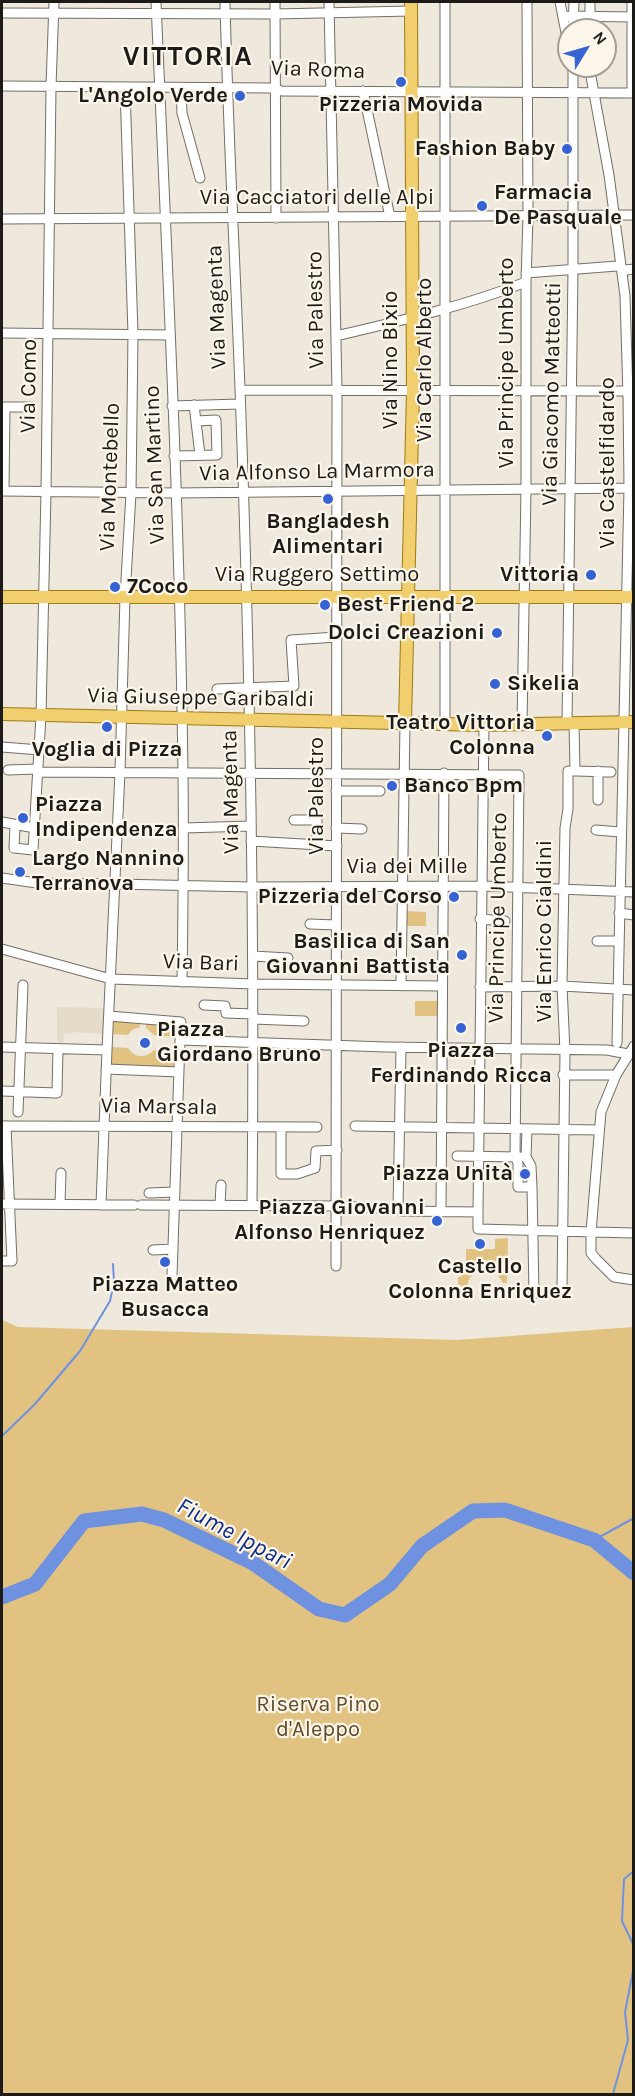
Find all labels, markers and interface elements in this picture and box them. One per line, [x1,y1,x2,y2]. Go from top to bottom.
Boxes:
north arrow [557,18,617,78]
text: N [589,28,611,48]
district label: VITTORIA [123,40,253,74]
street label: Via Roma [270,55,366,85]
marker: Pizzeria Movida [394,75,408,89]
place label: L'Angolo Verde [78,83,228,109]
marker: L'Angolo Verde [233,89,247,103]
place label: Pizzeria Movida [319,92,483,118]
place label: Fashion Baby [415,136,555,162]
marker: Fashion Baby [560,142,574,156]
place label: Farmacia De Pasquale [494,180,622,231]
street label: Via Cacciatori delle Alpi [200,185,434,211]
marker: Farmacia De Pasquale [475,199,489,213]
street label: Via Magenta [202,244,232,370]
street label: Via Palestro [302,251,330,369]
street label: Via Principe Umberto [494,257,520,469]
street label: Via Carlo Alberto [412,278,438,442]
street label: Via Giacomo Matteotti [537,282,567,506]
street label: Via Nino Bixio [378,291,404,429]
street label: Via Como [15,339,43,433]
street label: Via Castelfidardo [595,377,621,549]
street label: Via San Martino [139,385,171,545]
street label: Via Montebello [94,402,126,552]
street label: Via Alfonso La Marmora [199,457,435,487]
marker: Bangladesh Alimentari [321,492,335,506]
place label: Bangladesh Alimentari [266,509,390,560]
street label: Via Ruggero Settimo [215,562,419,588]
place label: Vittoria [500,562,579,588]
marker: Vittoria [584,568,598,582]
place label: 7Coco [127,574,188,600]
marker: 7Coco [108,580,122,594]
place label: Best Friend 2 [337,592,474,618]
marker: Best Friend 2 [318,598,332,612]
place label: Dolci Creazioni [328,620,485,646]
marker: Dolci Creazioni [490,626,504,640]
place label: Sikelia [507,671,580,697]
marker: Sikelia [488,677,502,691]
street label: Via Giuseppe Garibaldi [87,683,315,713]
place label: Teatro Vittoria Colonna [386,710,535,762]
marker: Voglia di Pizza [100,720,114,734]
marker: Teatro Vittoria Colonna [540,729,554,743]
street label: Via Magenta [217,730,245,854]
place label: Voglia di Pizza [32,737,182,763]
street label: Via Palestro [304,737,330,855]
place label: Banco Bpm [404,773,523,799]
marker: Banco Bpm [385,779,399,793]
place label: Piazza Indipendenza [35,792,178,843]
marker: Piazza Indipendenza [16,811,30,825]
street label: Via Principe Umberto [483,812,513,1024]
street label: Via Enrico Cialdini [532,840,558,1022]
place label: Largo Nannino Terranova [32,846,184,897]
street label: Via dei Mille [346,854,468,880]
marker: Largo Nannino Terranova [13,865,27,879]
place label: Pizzeria del Corso [258,884,442,910]
marker: Pizzeria del Corso [447,890,461,904]
place label: Basilica di San Giovanni Battista [266,929,450,980]
street label: Via Bari [162,948,240,978]
marker: Basilica di San Giovanni Battista [455,948,469,962]
place label: Piazza Giordano Bruno [157,1017,321,1068]
marker: Piazza Ferdinando Ricca [454,1021,468,1035]
marker: Piazza Giordano Bruno [138,1036,152,1050]
place label: Piazza Ferdinando Ricca [370,1038,552,1090]
street label: Via Marsala [100,1093,218,1121]
place label: Piazza Unità [382,1161,513,1187]
marker: Piazza Unità [518,1167,532,1181]
place label: Piazza Giovanni Alfonso Henriquez [234,1195,425,1246]
marker: Piazza Giovanni Alfonso Henriquez [430,1214,444,1228]
marker: Castello Colonna Enriquez [473,1237,487,1251]
place label: Castello Colonna Enriquez [388,1254,572,1306]
marker: Piazza Matteo Busacca [158,1255,172,1269]
place label: Piazza Matteo Busacca [92,1272,238,1324]
water label: Fiume Ippari [172,1492,296,1576]
park label: Riserva Pino d'Aleppo [256,1692,380,1744]

